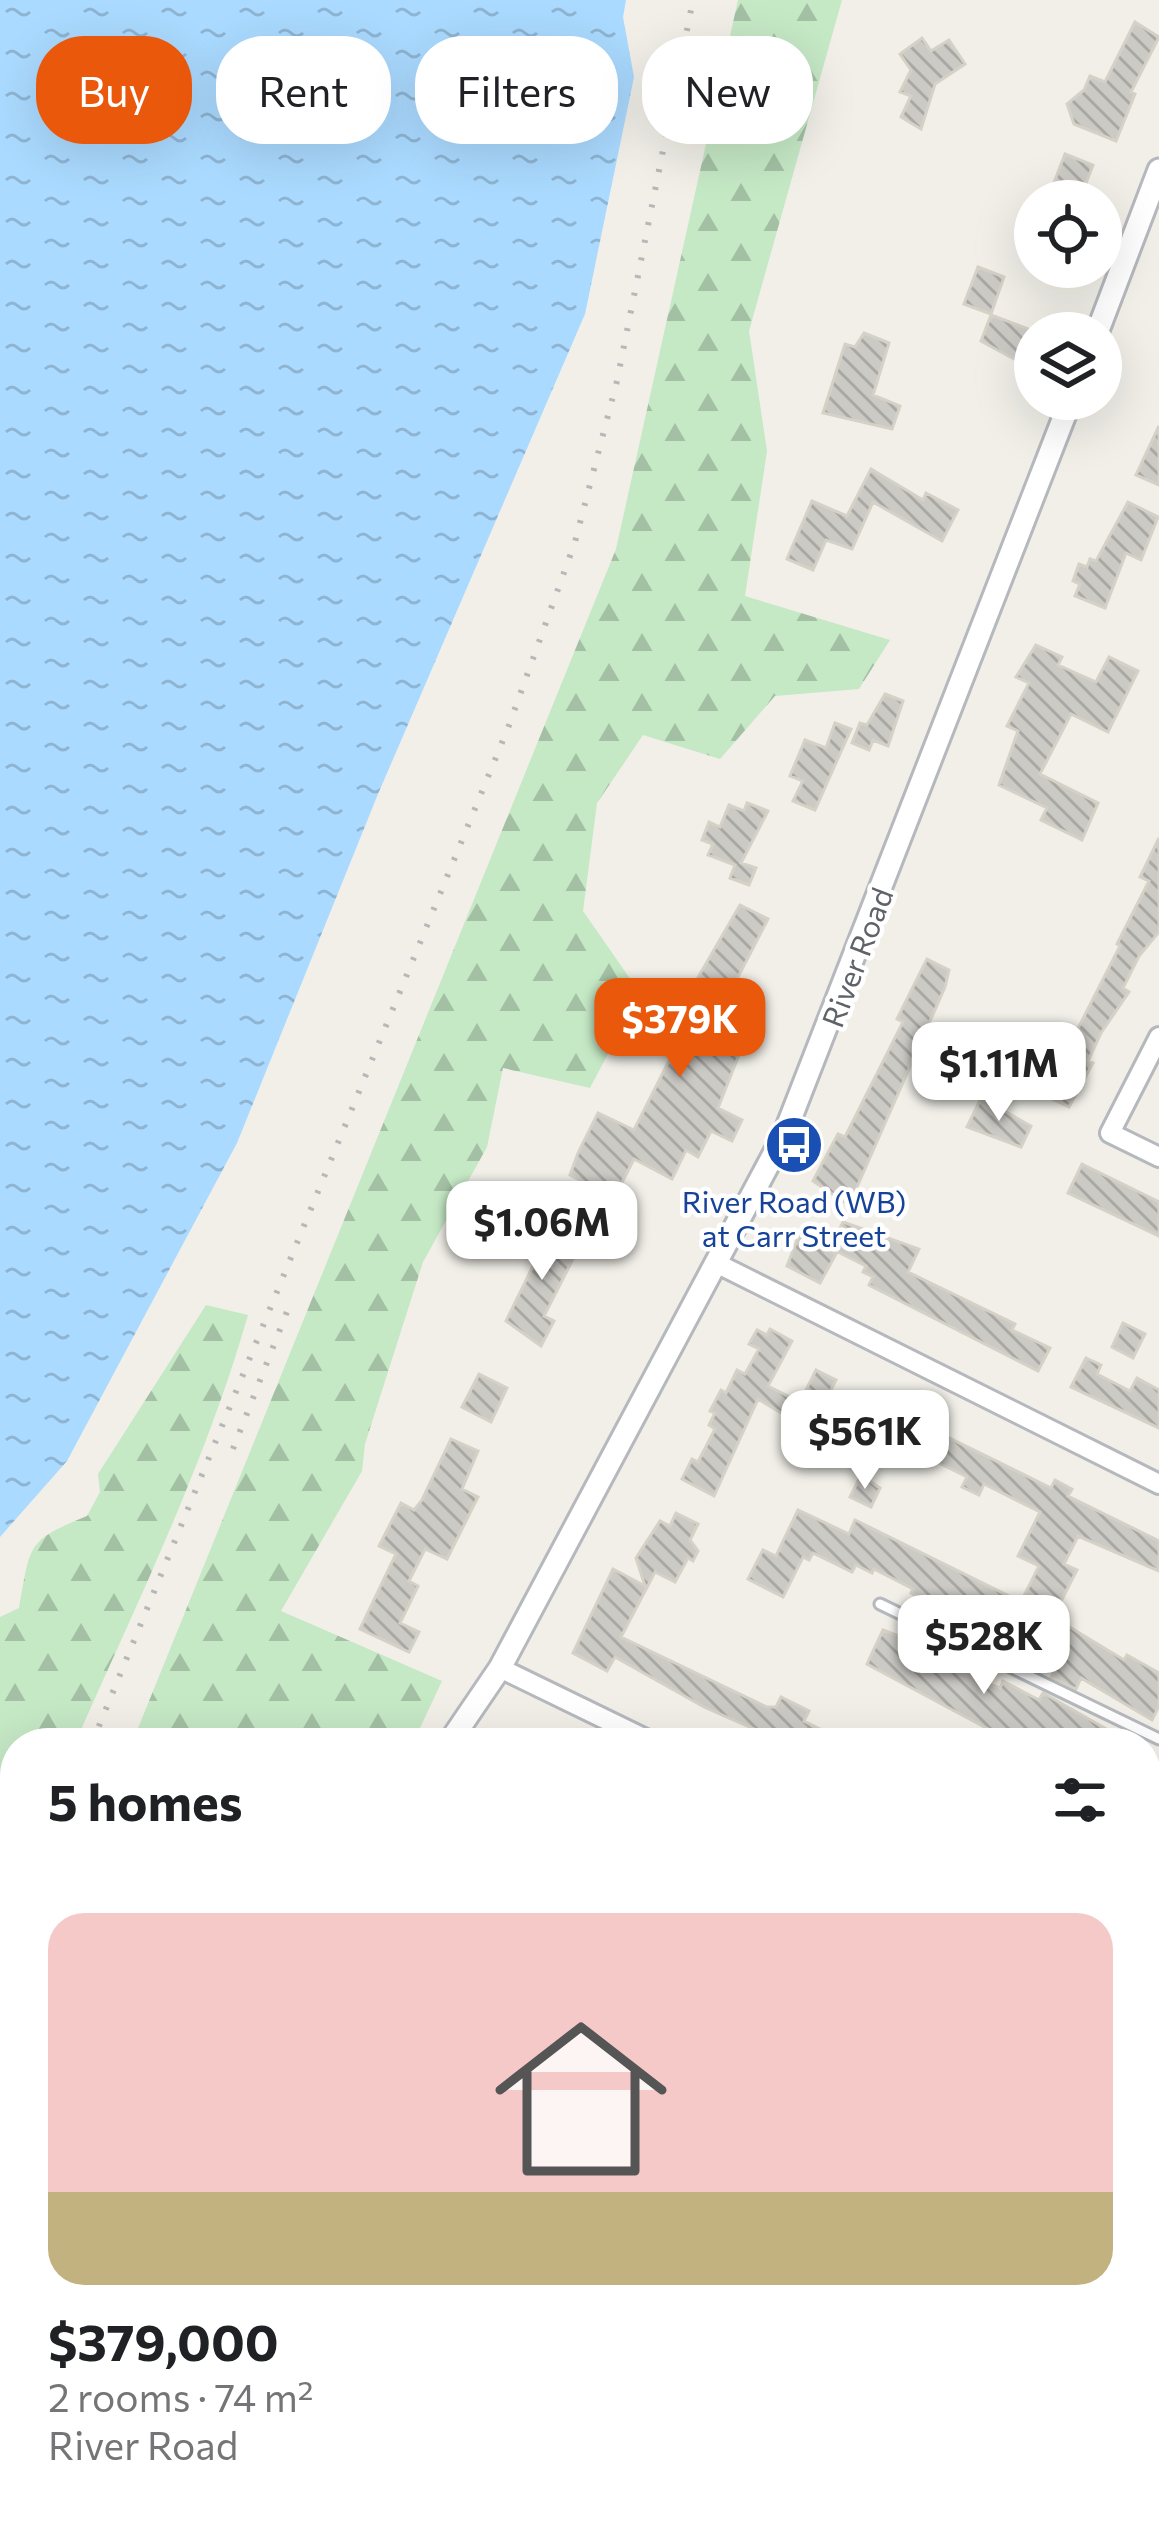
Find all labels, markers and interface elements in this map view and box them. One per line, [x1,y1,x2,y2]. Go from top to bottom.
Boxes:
chip: Buy [36,36,192,144]
chip: Rent [216,36,391,144]
chip: Filters [415,36,618,144]
chip: New [642,36,813,144]
map controls [1014,180,1122,420]
button: locate [1014,180,1122,288]
button: layers [1014,312,1122,420]
street label: River Road [813,882,899,1032]
pin: $379K [596,978,764,1080]
text: $379K [621,993,739,1041]
pin: $1.11M [901,1022,1097,1124]
text: $1.11M [939,1037,1059,1085]
bus stop icon: River Road (WB) at Carr Street [763,1114,825,1176]
pin: $1.06M [444,1181,640,1283]
place label: River Road (WB) at Carr Street [682,1182,906,1253]
text: $1.06M [473,1196,611,1244]
pin: $561K [781,1390,949,1492]
text: $561K [808,1405,922,1453]
pin: $528K [900,1595,1068,1697]
text: $528K [925,1610,1043,1658]
icon: filters [1047,1767,1113,1833]
text: 5 homes [48,1769,243,1832]
icon: home [473,1991,689,2207]
text: $379,000 [48,2309,279,2372]
text: 2 rooms · 74 m² [48,2372,313,2420]
text: River Road [48,2420,238,2468]

